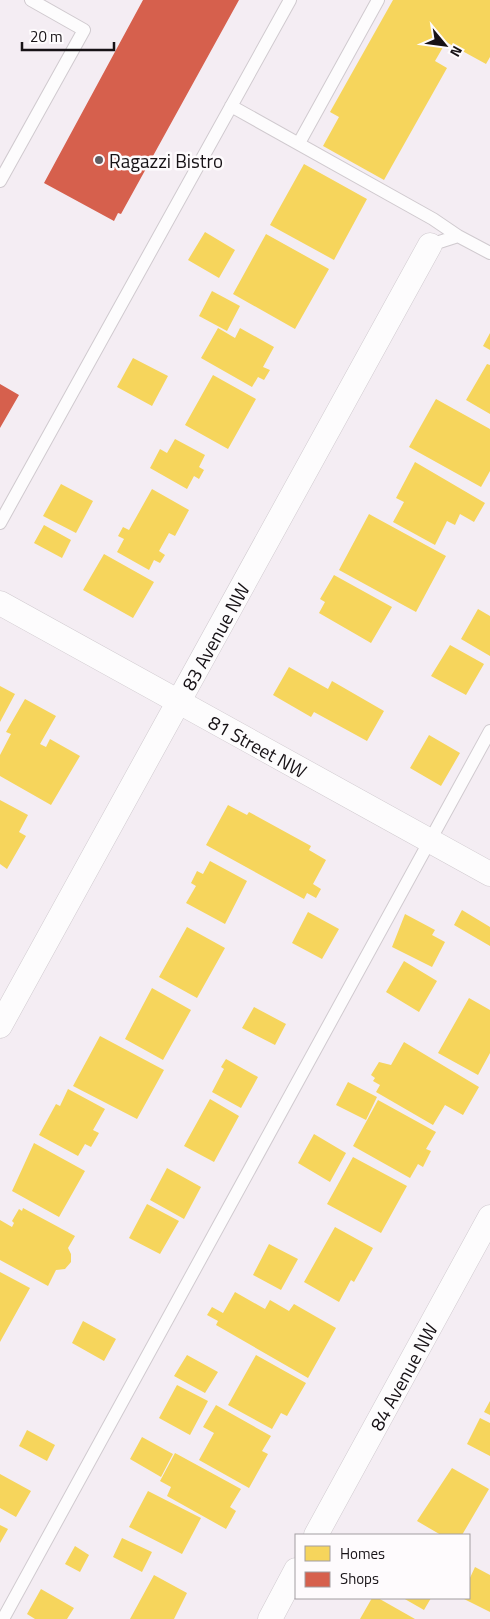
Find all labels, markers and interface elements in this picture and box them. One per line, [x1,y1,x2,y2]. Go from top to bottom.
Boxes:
scale bar [22,20,115,52]
north arrow [420,20,470,70]
text: 20 m [30,25,63,48]
text: N [445,42,468,61]
place label: Ragazzi Bistro [109,146,223,175]
marker: Ragazzi Bistro [93,154,105,166]
street label: 83 Avenue NW [173,577,256,695]
street label: 81 Street NW [204,707,313,785]
street label: 84 Avenue NW [362,1317,444,1435]
legend [295,1534,470,1599]
text: Homes [340,1542,385,1565]
text: Shops [340,1567,379,1590]

